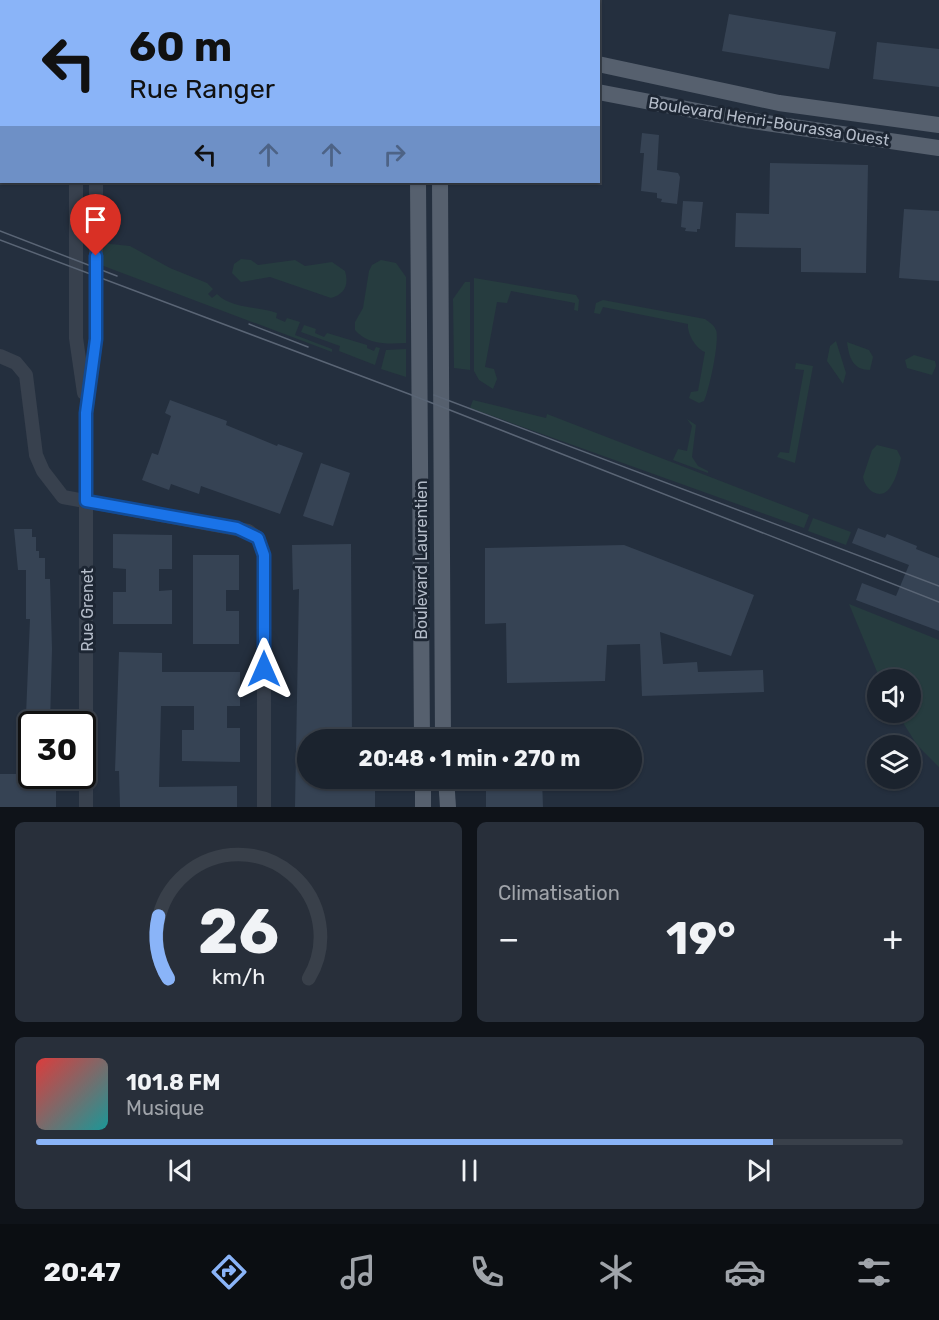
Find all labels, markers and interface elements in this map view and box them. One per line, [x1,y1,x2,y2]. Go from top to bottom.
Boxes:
text: 60 m [129,22,232,72]
icon: left [30,24,108,102]
text: Rue Ranger [129,73,275,105]
street label: Boulevard Henri-Bourassa Ouest [647,93,891,150]
icon: left [189,138,222,171]
icon: ahead [252,138,285,171]
icon: ahead [315,138,348,171]
icon: right [378,138,411,171]
pin [70,194,121,256]
icon: arrive [79,203,112,236]
street label: Boulevard Laurentien [412,480,431,640]
street label: Rue Grenet [78,568,97,652]
position arrow [232,637,296,701]
map controls [867,669,921,789]
button: sound [867,669,921,723]
speed limit sign: 30 [18,711,96,789]
button: layers [867,735,921,789]
text: 20:48 · 1 min · 270 m [359,745,580,772]
text: Climatisation [498,881,620,905]
text: 26 [198,895,279,969]
text: 19° [666,912,736,965]
text: − [498,919,519,958]
text: + [882,919,903,958]
text: km/h [212,964,265,989]
text: 101.8 FM [126,1069,220,1096]
text: Musique [126,1096,204,1120]
icon: previous [164,1154,197,1187]
icon: pause [453,1154,486,1187]
icon: next [742,1154,775,1187]
icon: directions [208,1251,250,1293]
icon: music [337,1251,379,1293]
icon: phone [466,1251,508,1293]
icon: climate [595,1251,637,1293]
icon: car [724,1251,766,1293]
icon: filters [853,1251,895,1293]
text: 20:47 [44,1256,121,1288]

